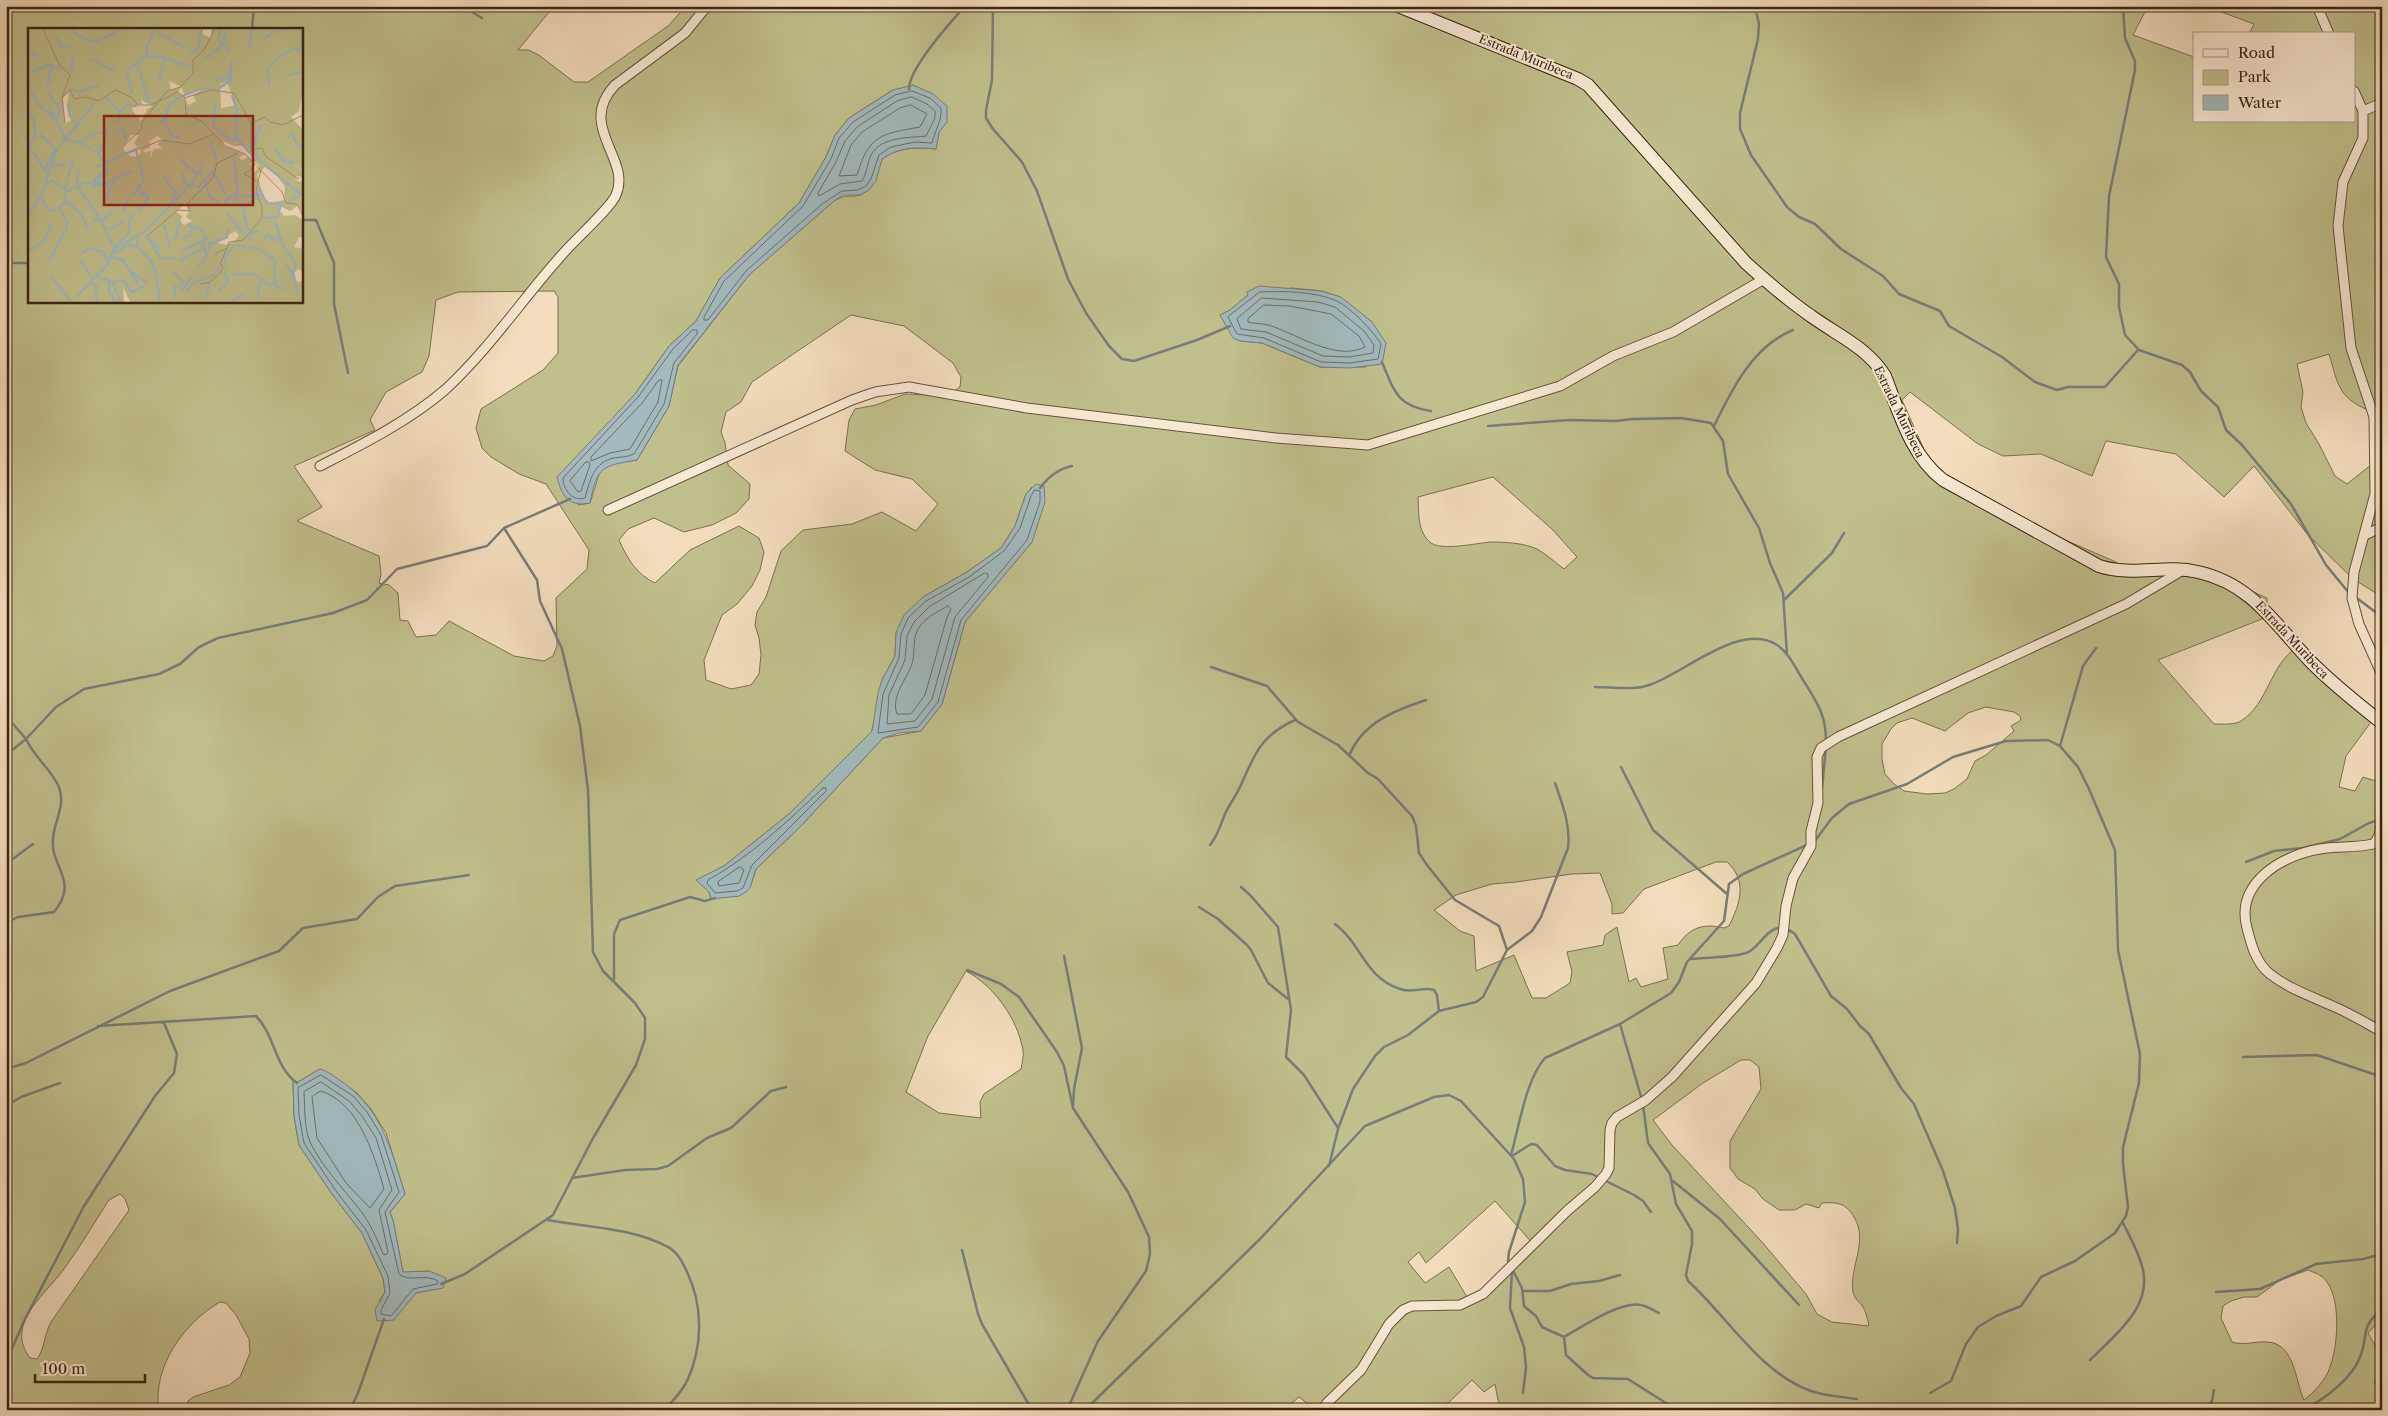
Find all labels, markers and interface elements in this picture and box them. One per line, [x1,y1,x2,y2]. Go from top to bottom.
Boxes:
inset map [28,28,302,302]
street label: Estrada Muribeca [1477,31,1576,83]
legend [2193,32,2356,122]
text: Road [2238,43,2275,62]
text: Park [2238,67,2272,86]
text: Water [2237,93,2282,112]
street label: Estrada Muribeca [1871,363,1928,461]
street label: Estrada Muribeca [2253,598,2333,682]
scale bar [35,1351,145,1383]
text: 100 m [42,1359,85,1378]

